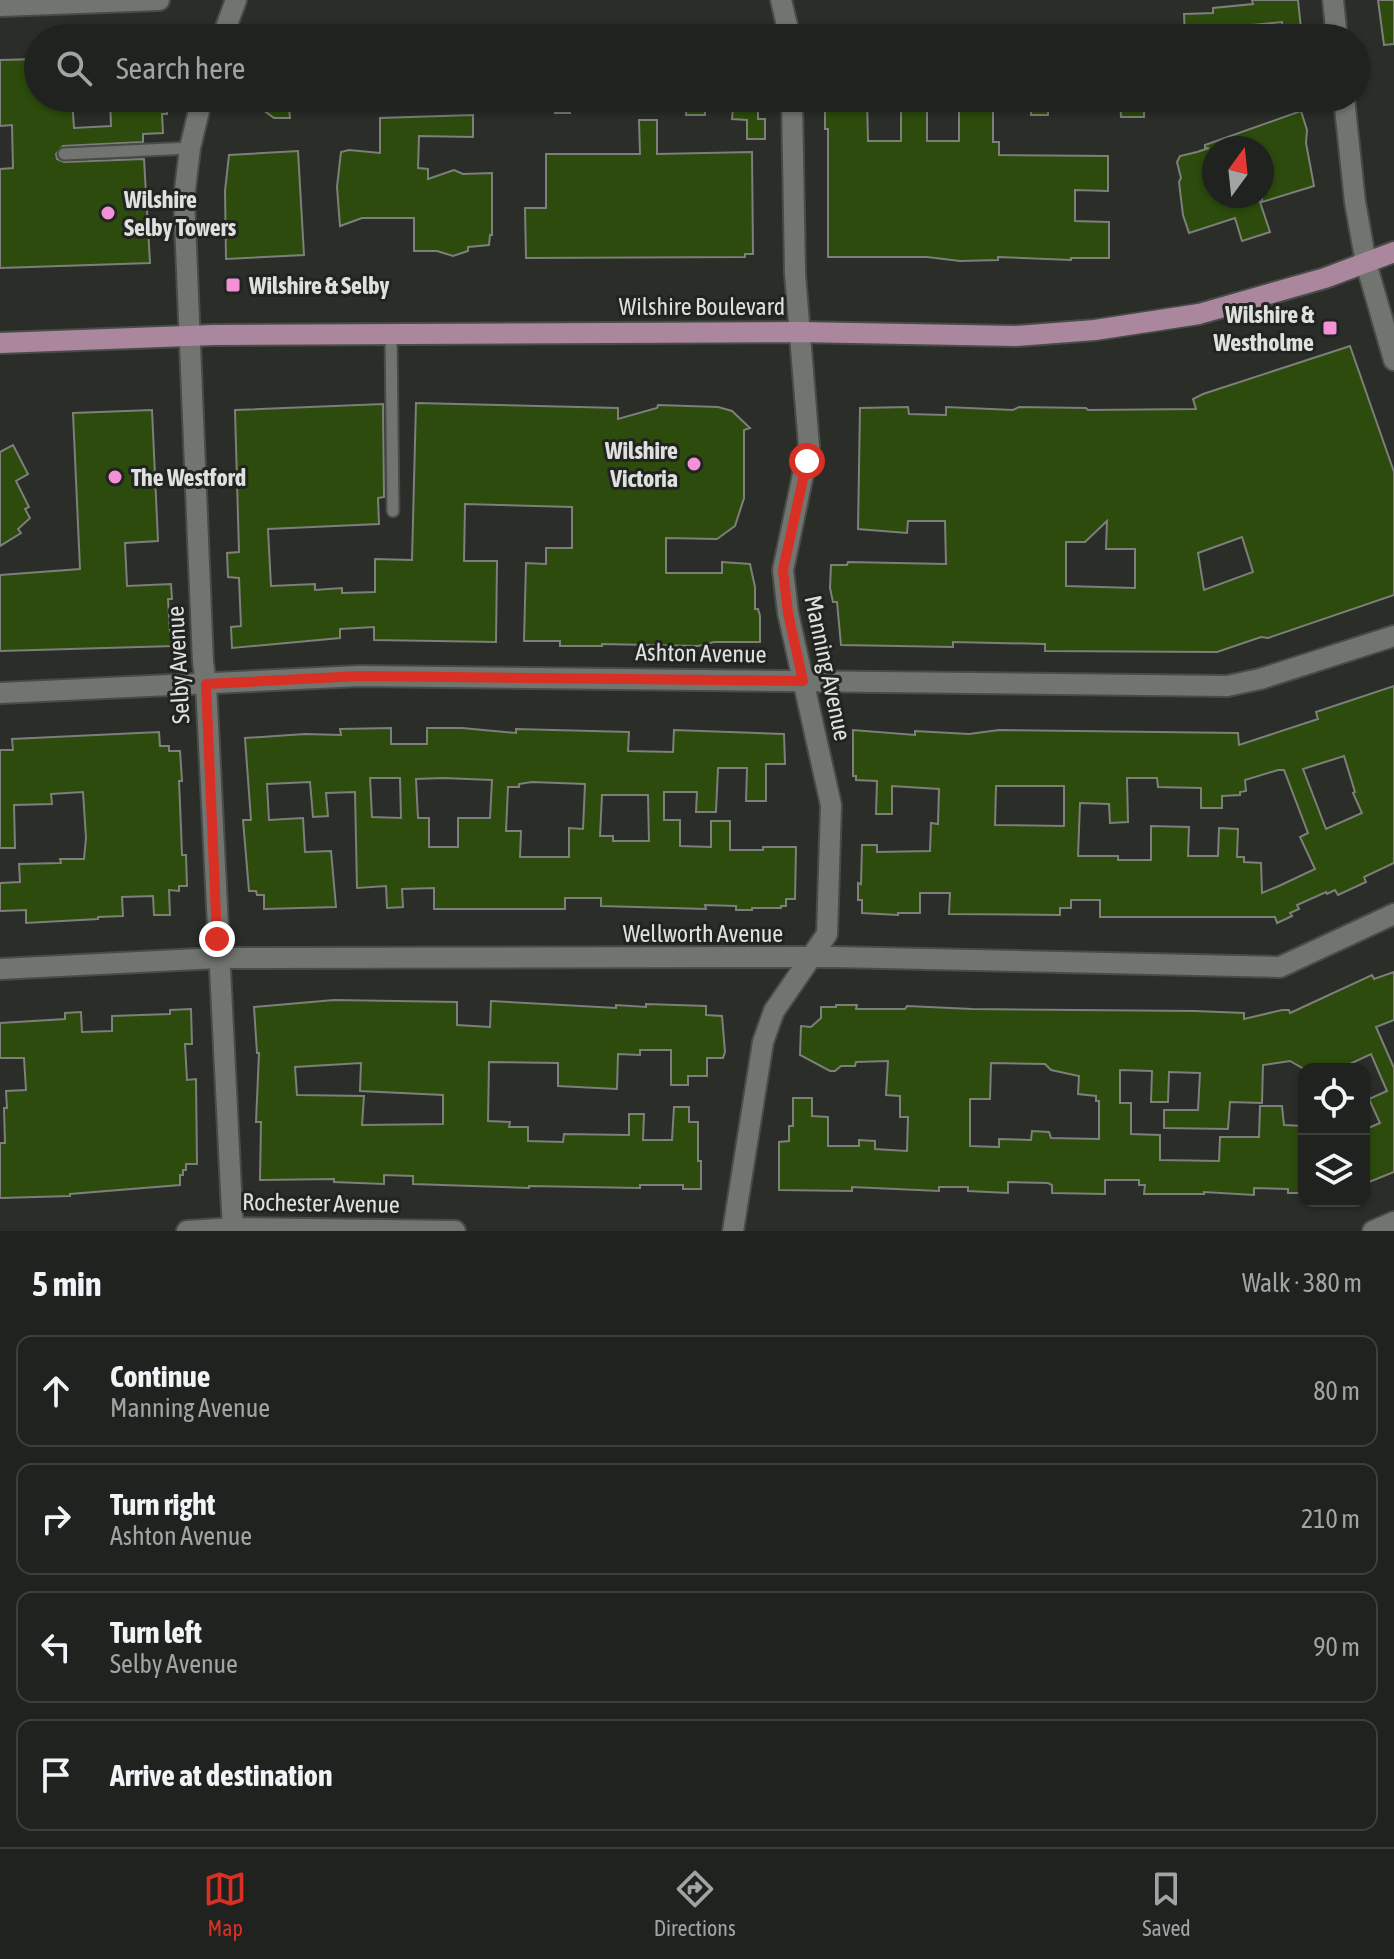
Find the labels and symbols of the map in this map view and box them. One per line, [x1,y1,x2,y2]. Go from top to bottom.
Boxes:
north arrow [1202,136,1274,208]
place label: Wilshire Selby Towers [123,186,237,241]
marker: Wilshire Selby Towers [99,204,117,222]
place label: Wilshire & Selby [248,272,389,299]
marker: Wilshire & Selby [224,276,242,294]
street label: Wilshire Boulevard [619,293,785,320]
place label: Wilshire & Westholme [1213,301,1315,356]
marker: Wilshire & Westholme [1321,319,1339,337]
place label: Wilshire Victoria [604,437,678,492]
route start [789,443,825,479]
marker: Wilshire Victoria [685,455,703,473]
place label: The Westford [131,464,246,491]
marker: The Westford [106,468,124,486]
street label: Manning Avenue [799,593,857,743]
street label: Selby Avenue [161,605,195,725]
street label: Ashton Avenue [635,638,767,668]
street label: Wellworth Avenue [623,920,783,947]
route end [199,921,235,957]
street label: Rochester Avenue [242,1188,400,1218]

